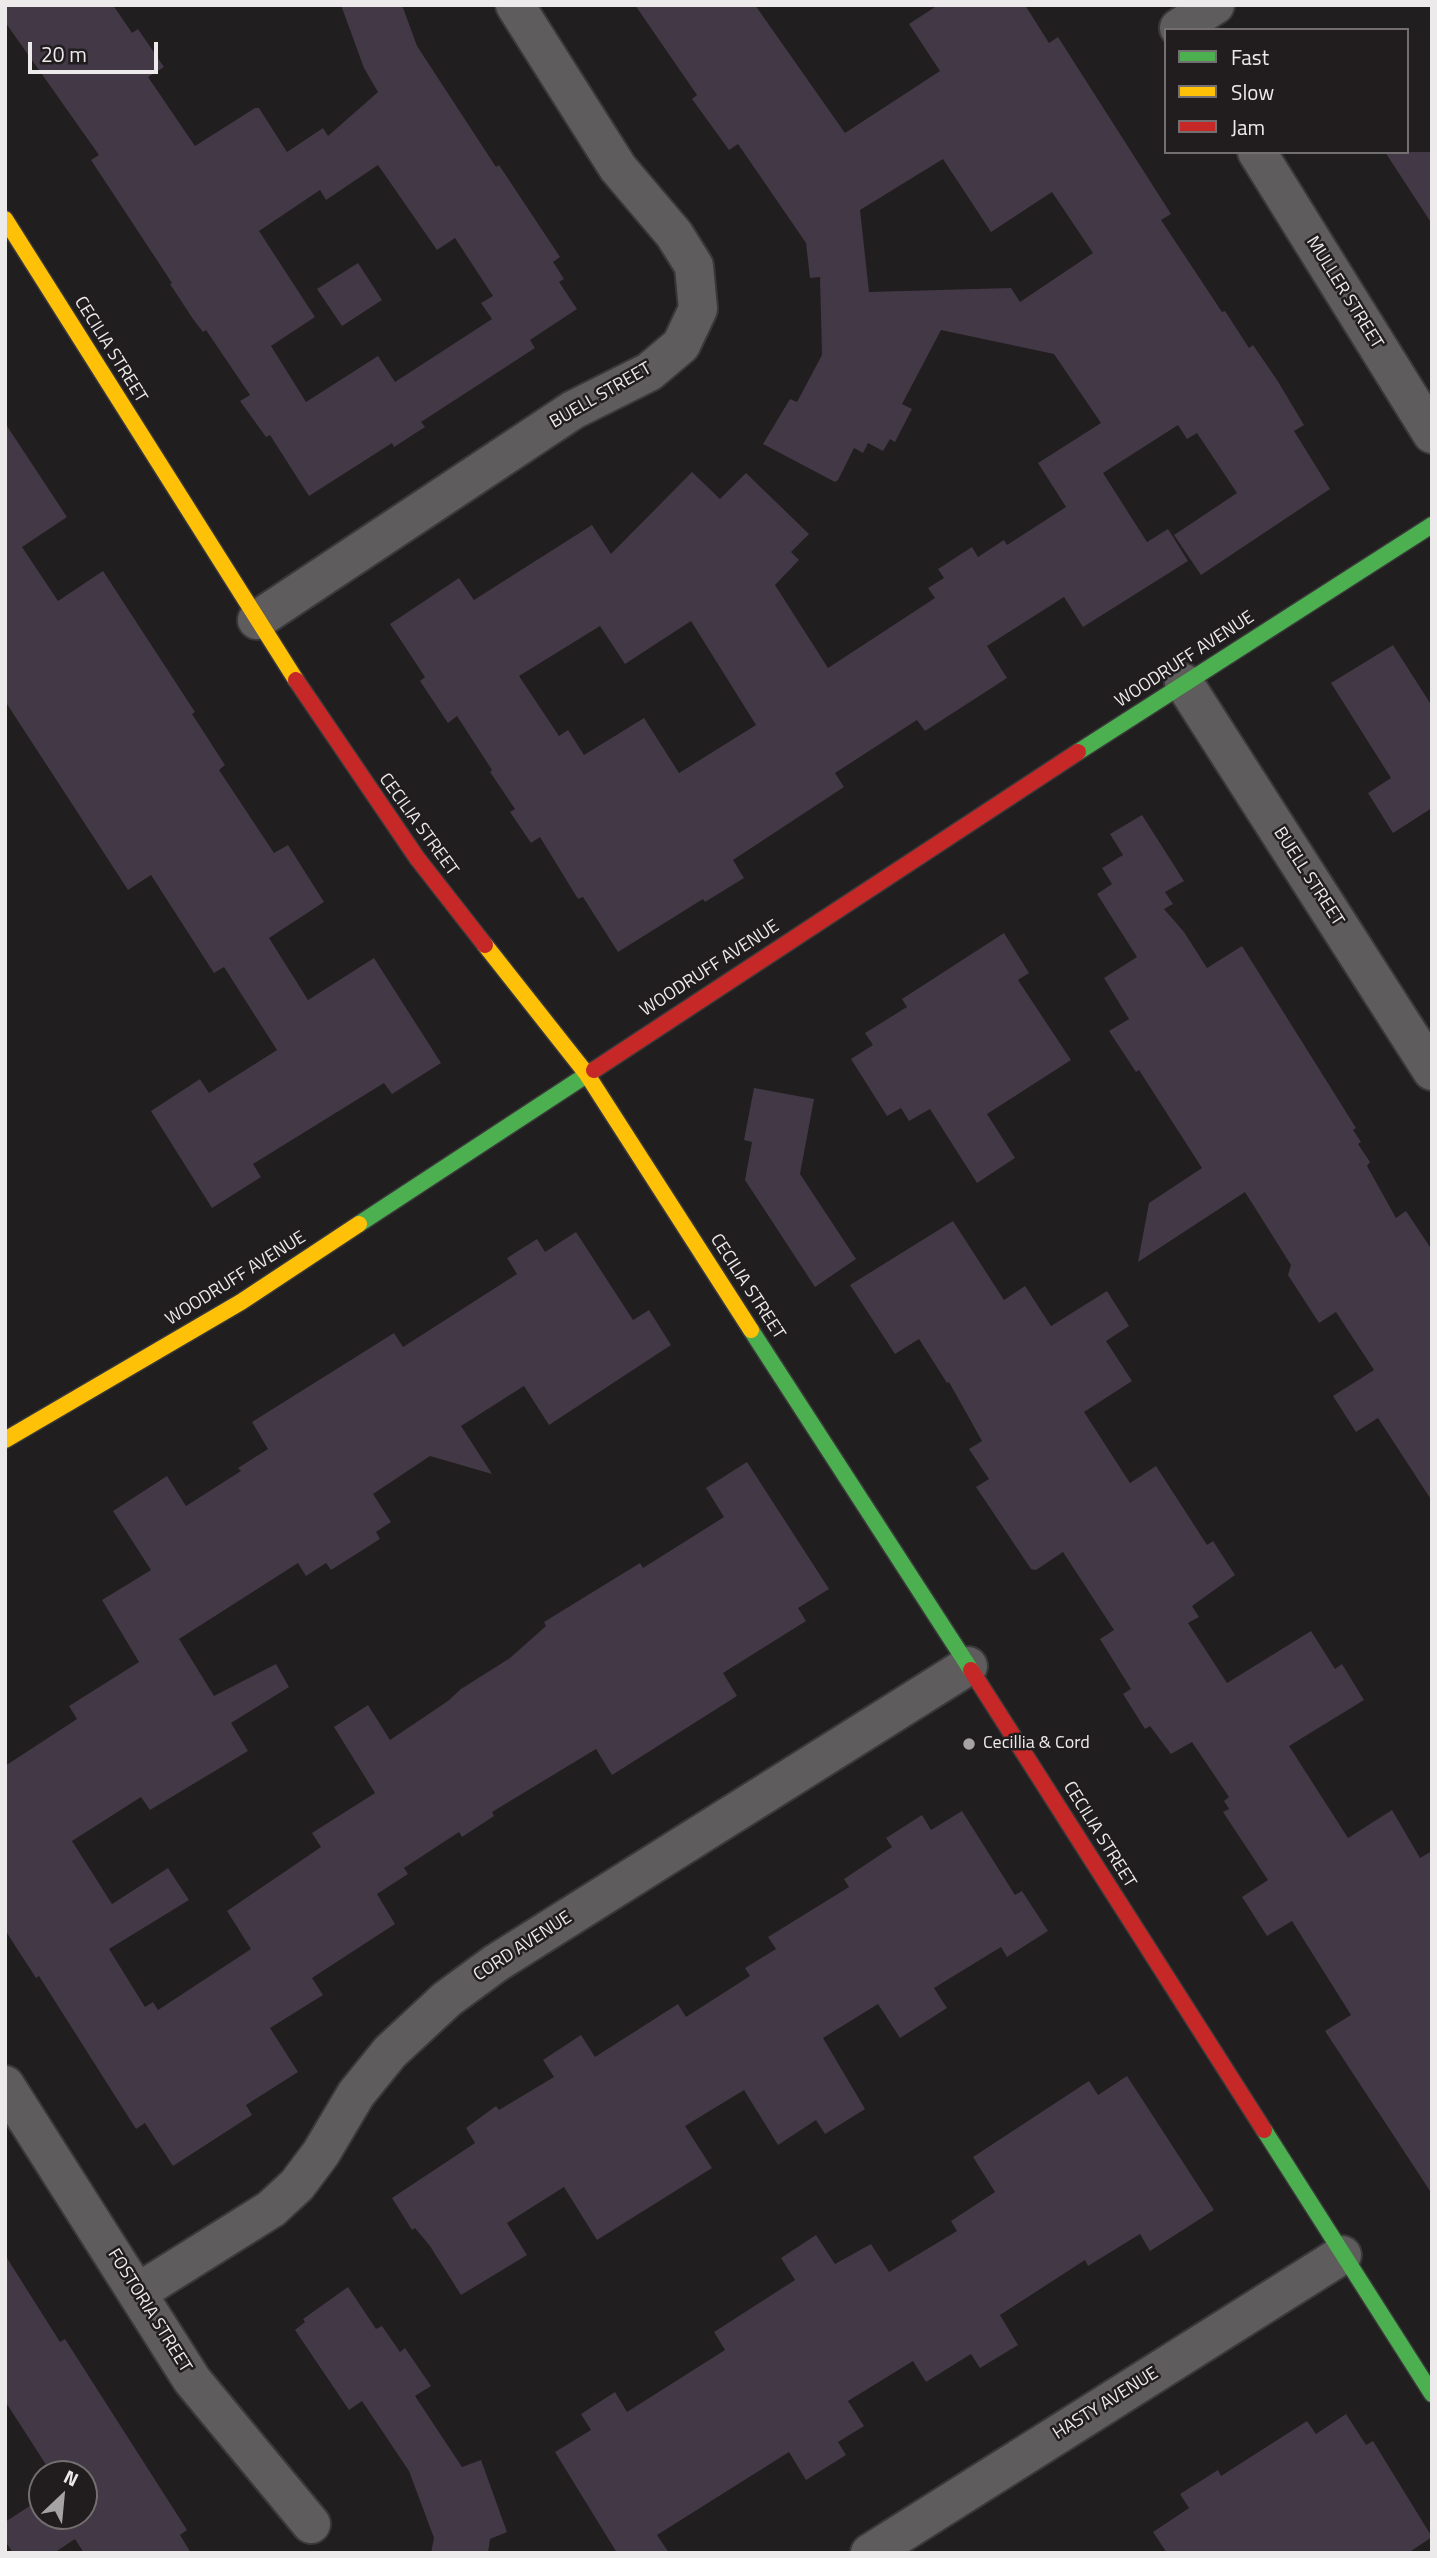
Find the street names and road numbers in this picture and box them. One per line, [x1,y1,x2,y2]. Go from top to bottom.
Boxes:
street label: MULLER STREET [1301,233,1387,353]
street label: CECILIA STREET [69,293,151,407]
street label: BUELL STREET [546,358,656,434]
street label: WOODRUFF AVENUE [1111,607,1259,713]
street label: CECILIA STREET [374,770,462,880]
street label: BUELL STREET [1268,824,1348,930]
street label: WOODRUFF AVENUE [636,916,784,1022]
street label: WOODRUFF AVENUE [162,1227,310,1331]
street label: CECILIA STREET [705,1230,789,1344]
street label: CECILIA STREET [1058,1778,1140,1892]
street label: CORD AVENUE [470,1907,576,1987]
street label: FOSTORIA STREET [102,2245,196,2377]
street label: HASTY AVENUE [1049,2363,1163,2445]

